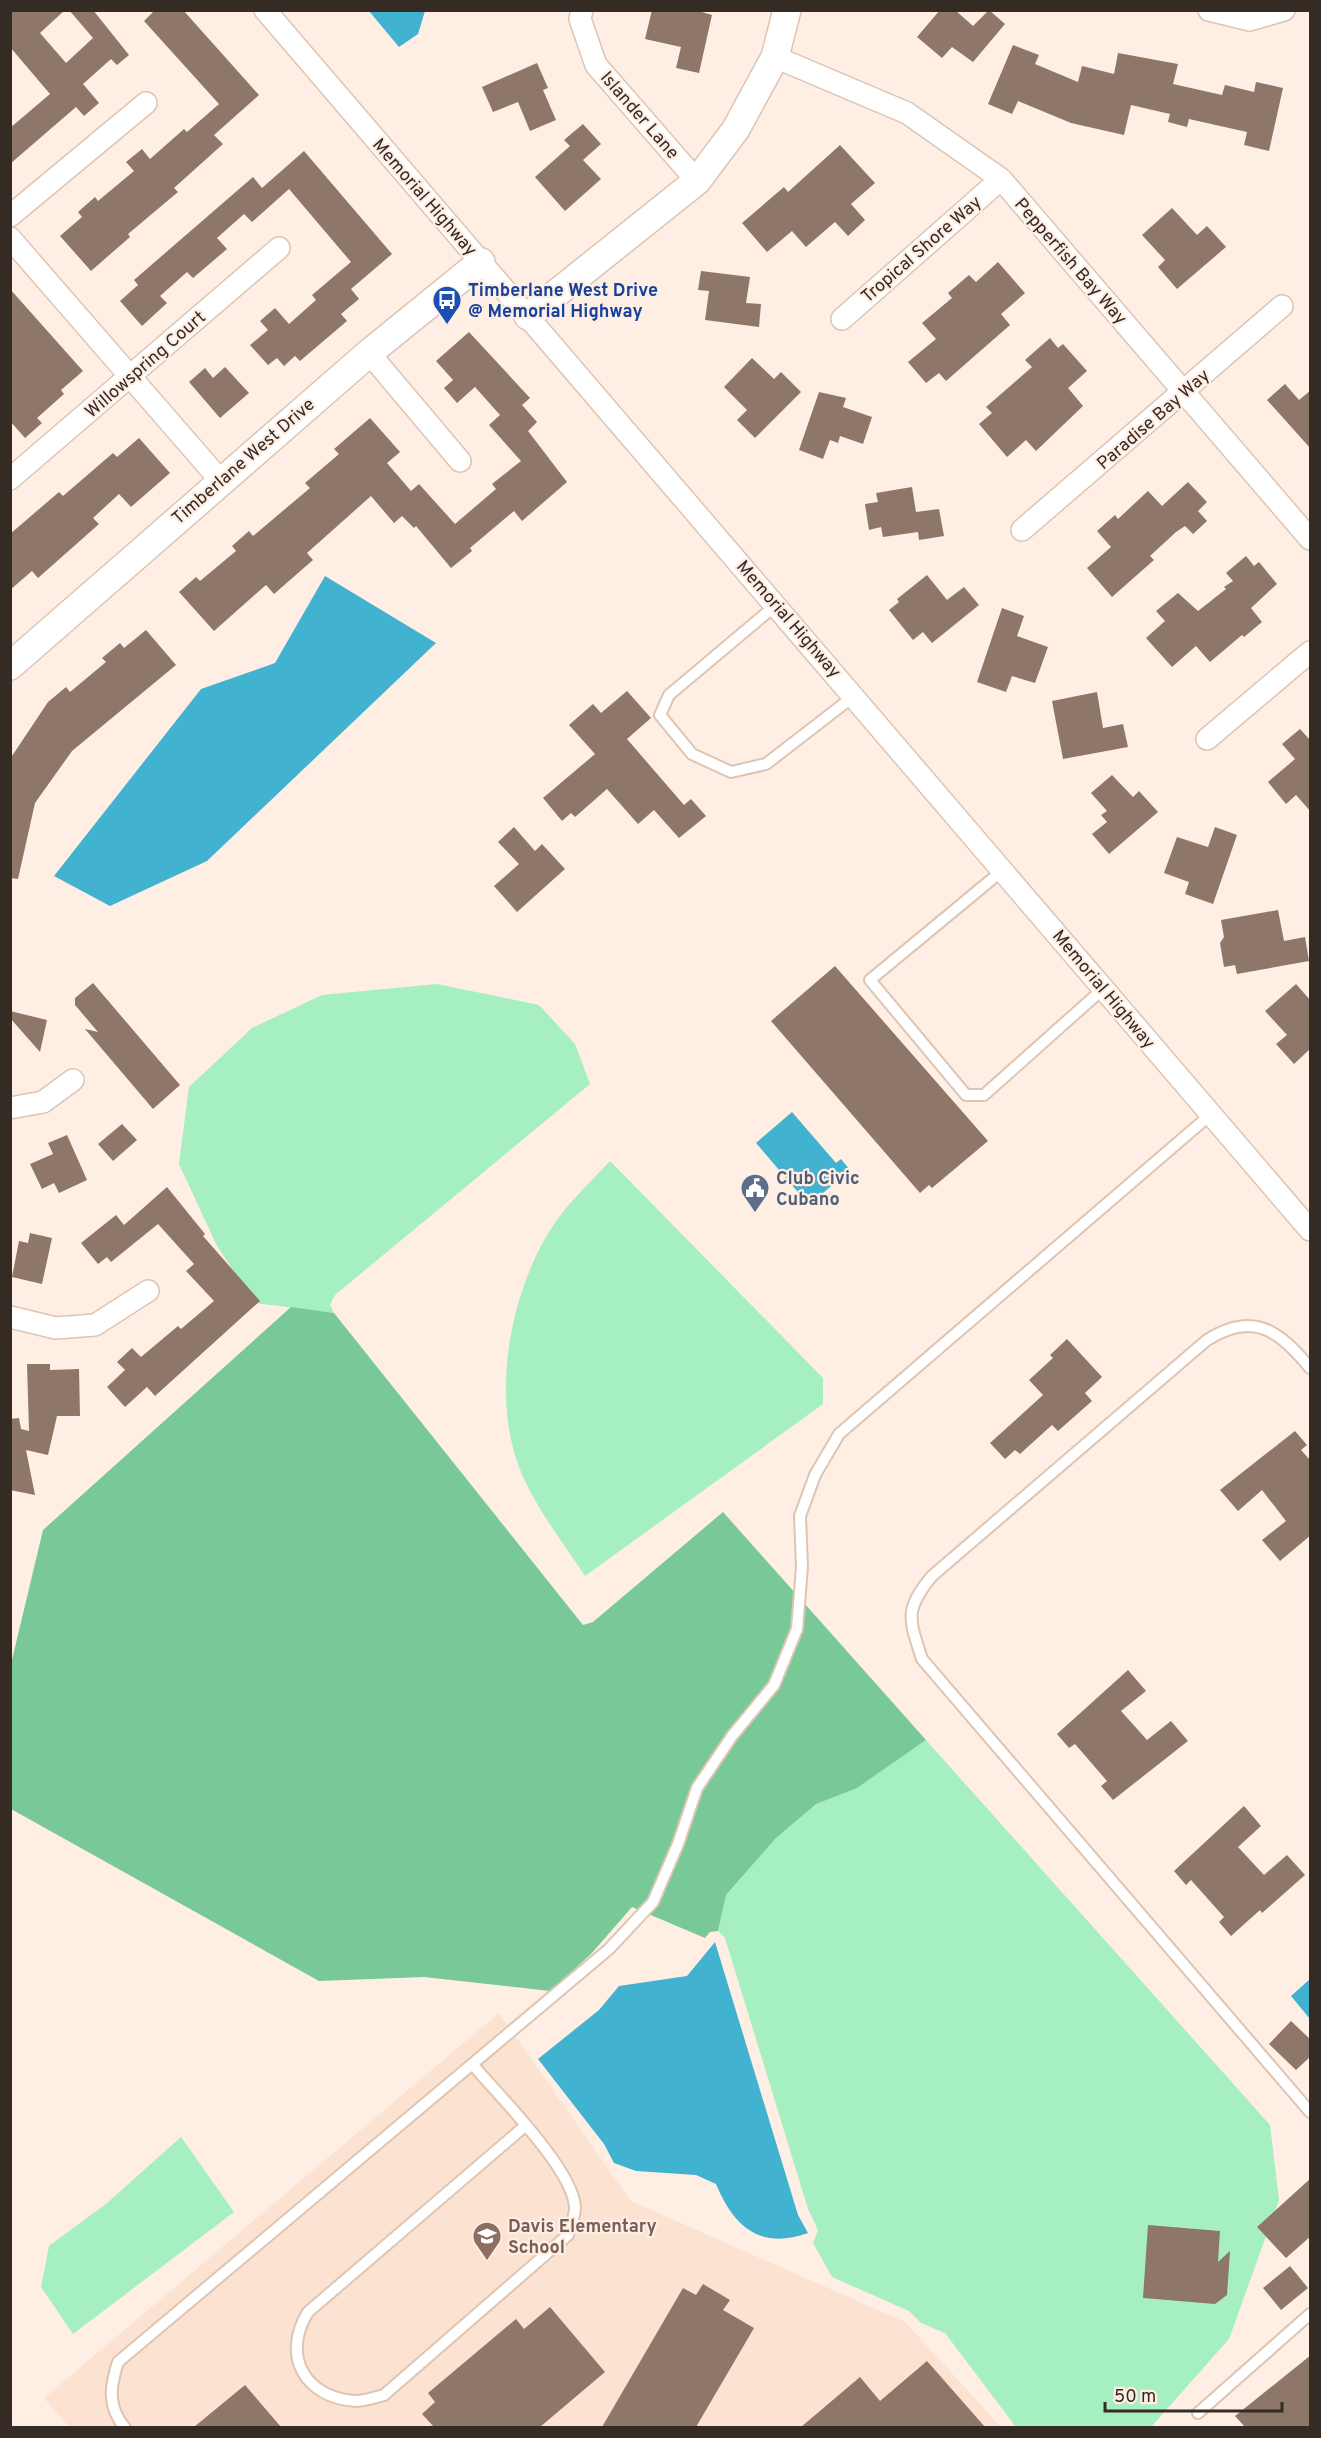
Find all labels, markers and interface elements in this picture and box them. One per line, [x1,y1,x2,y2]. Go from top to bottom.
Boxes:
street label: Islander Lane [594,67,683,165]
street label: Memorial Highway [366,134,481,262]
street label: Tropical Shore Way [857,192,987,309]
street label: Pepperfish Bay Way [1009,194,1131,330]
place label: Timberlane West Drive @ Memorial Highway [468,280,658,324]
bus stop icon: Timberlane West Drive @ Memorial Highway [431,284,463,326]
street label: Willowspring Court [81,306,211,424]
street label: Paradise Bay Way [1093,365,1215,476]
street label: Timberlane West Drive [168,394,320,531]
street label: Memorial Highway [730,556,845,684]
street label: Memorial Highway [1046,926,1159,1054]
place label: Club Civic Cubano [776,1168,860,1212]
public building icon: Club Civic Cubano [739,1172,771,1214]
place label: Davis Elementary School [508,2216,657,2260]
school or university icon: Davis Elementary School [471,2220,503,2262]
scale bar [1105,2375,1282,2413]
text: 50 m [1114,2386,1156,2409]

